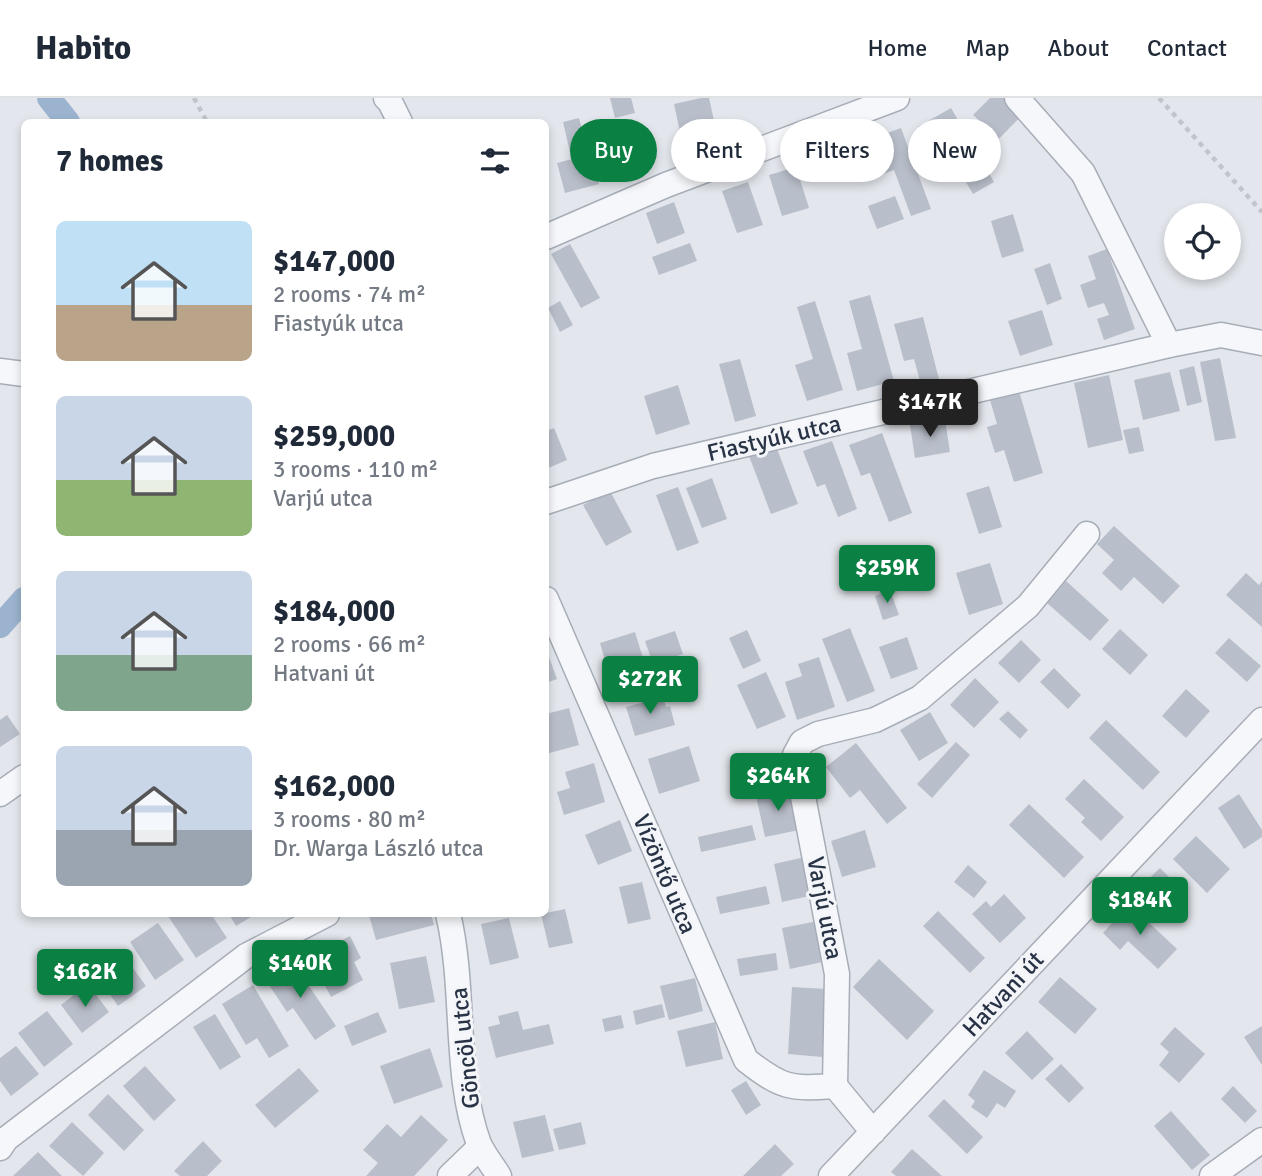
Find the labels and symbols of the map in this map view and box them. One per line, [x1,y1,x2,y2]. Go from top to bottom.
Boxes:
pin: $147K [881,380,979,439]
street label: Fiastyúk utca [704,408,844,468]
pin: $259K [838,546,936,605]
pin: $272K [601,656,699,716]
pin: $264K [729,754,827,813]
street label: Vízöntő utca [626,810,704,938]
street label: Varjú utca [800,854,850,962]
pin: $184K [1091,878,1189,937]
pin: $140K [251,940,349,1000]
street label: Hatvani út [956,945,1050,1043]
pin: $162K [36,950,134,1009]
street label: Göncöl utca [444,986,486,1110]

